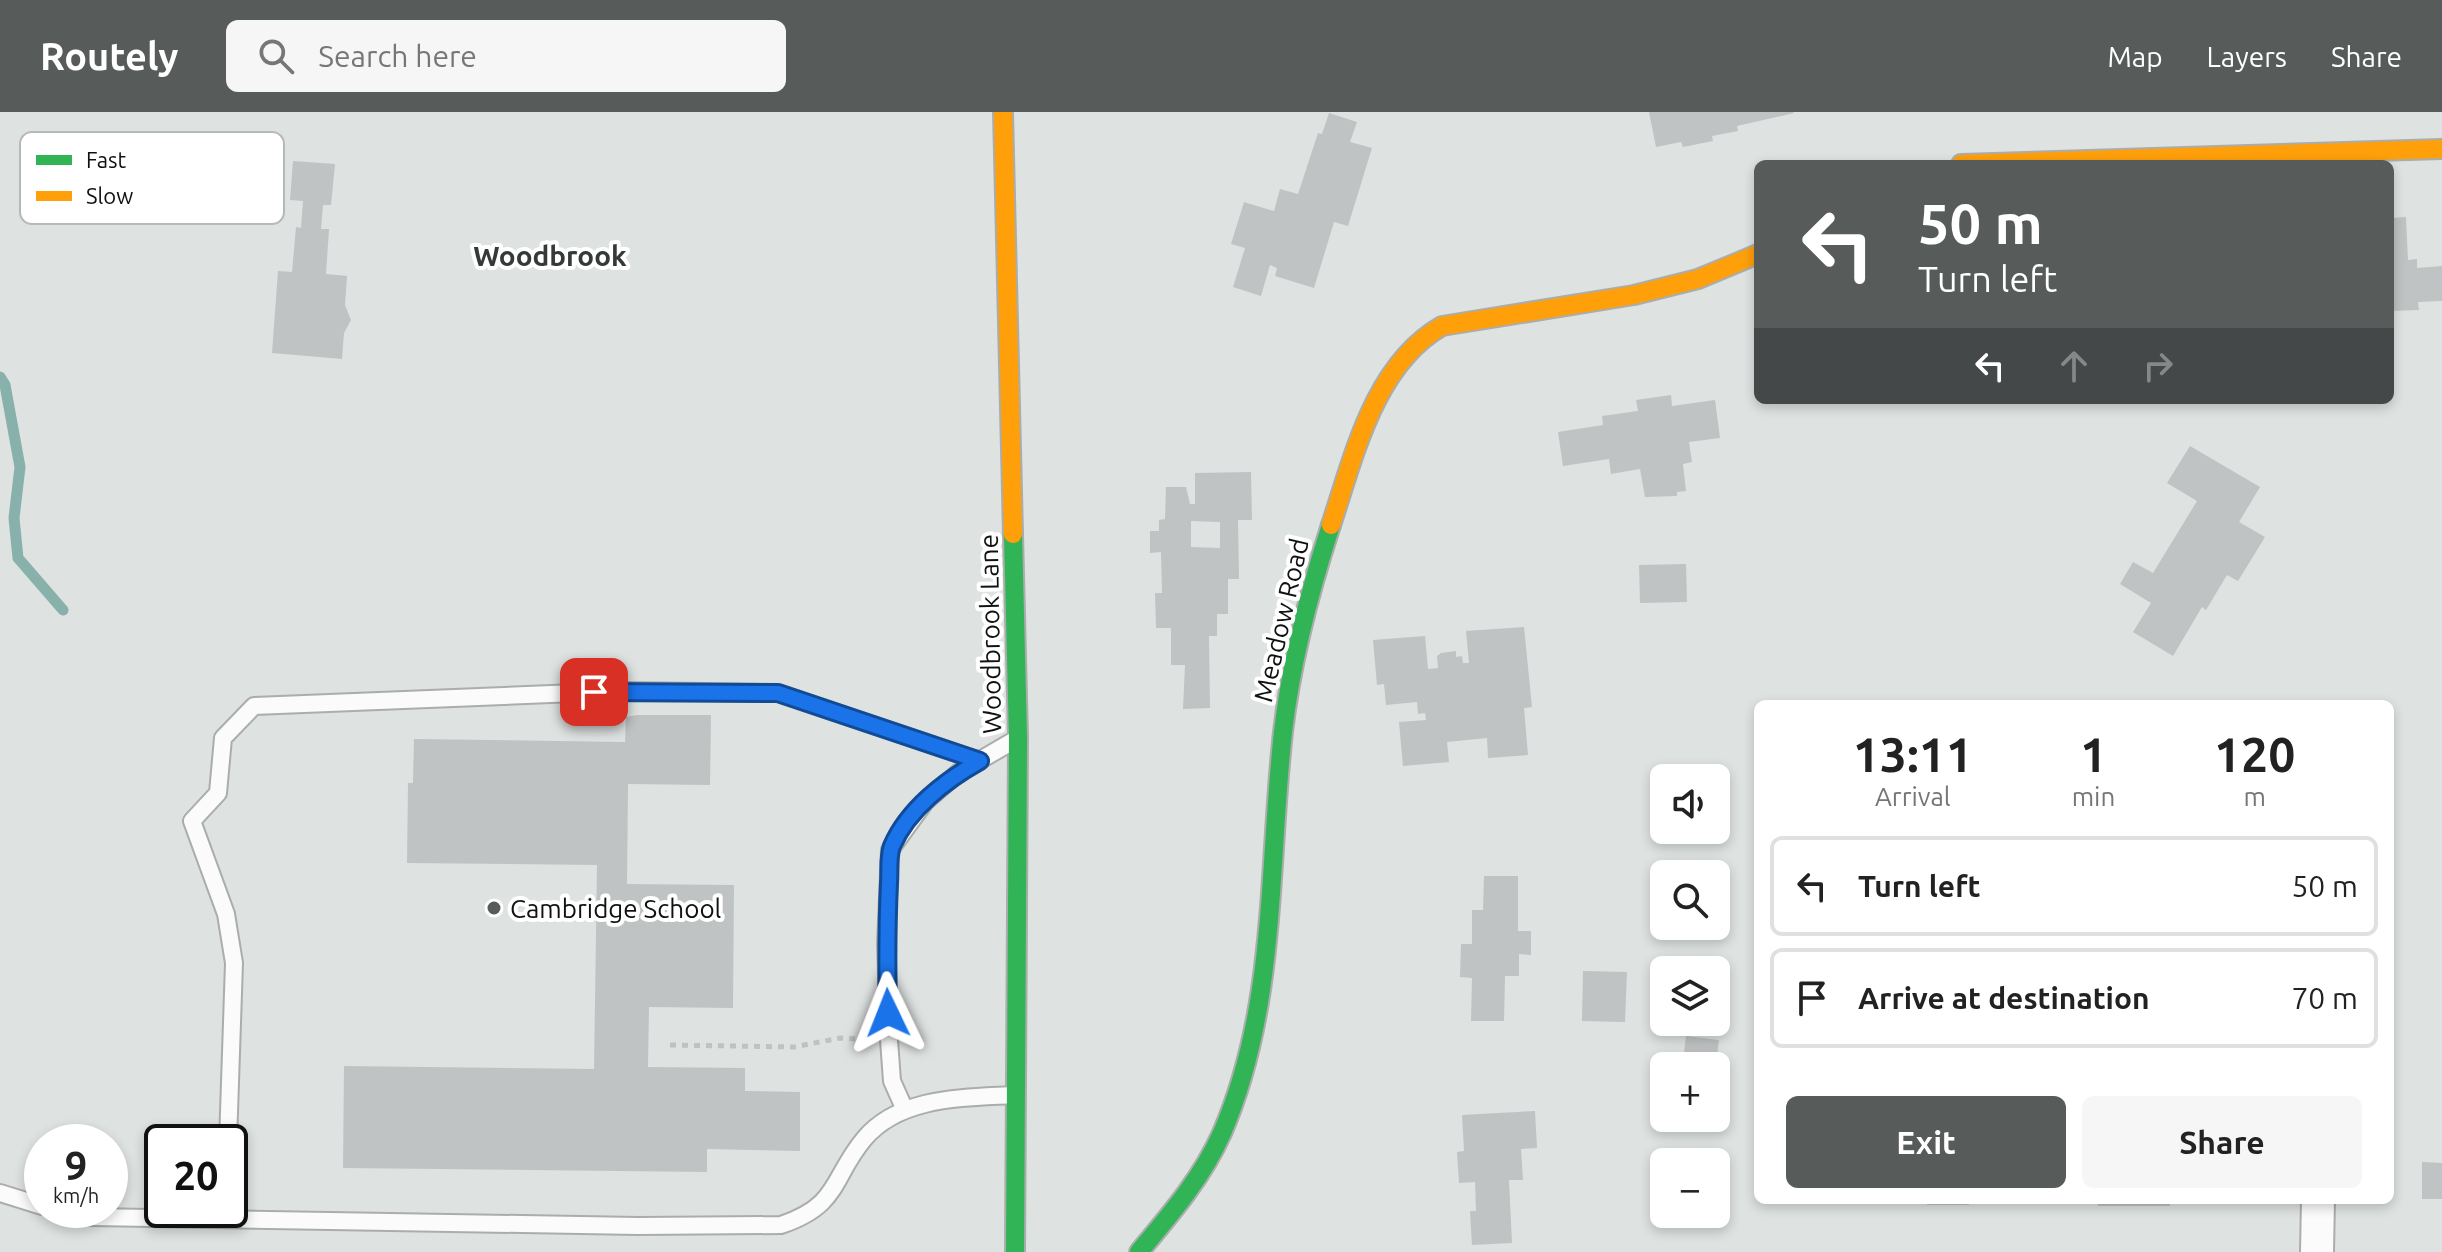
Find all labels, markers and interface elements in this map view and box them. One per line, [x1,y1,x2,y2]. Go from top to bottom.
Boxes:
search box [226,20,786,92]
icon: search [254,34,298,78]
text: Routely [40,35,178,77]
text: Search here [318,39,477,73]
text: Map [2107,41,2163,72]
text: Layers [2207,41,2287,72]
text: Share [2331,41,2402,72]
legend [20,132,284,224]
text: Fast [86,147,127,172]
text: Slow [86,183,133,208]
icon: left [1786,192,1890,296]
text: 50 m [1918,192,2043,255]
district label: Woodbrook [473,240,627,271]
text: Turn left [1918,258,2057,299]
icon: left [1968,344,2012,388]
icon: ahead [2052,344,2096,388]
icon: right [2136,344,2180,388]
street label: Woodbrook Lane [974,534,1006,734]
street label: Meadow Road [1248,535,1314,705]
pin [560,658,628,726]
icon: arrive [572,670,616,714]
text: 13:11 [1853,727,1973,781]
text: 1 [2080,727,2107,781]
text: 120 [2214,727,2295,781]
map controls [1650,764,1730,1228]
button: sound [1650,764,1730,844]
text: Arrival [1875,782,1951,811]
text: min [2072,782,2115,811]
text: m [2243,782,2266,811]
button: search [1650,860,1730,940]
icon: left [1790,864,1834,908]
text: Turn left [1858,869,1980,903]
text: 50 m [2291,869,2358,903]
place label: Cambridge School [510,894,722,923]
marker: Cambridge School [485,899,503,917]
button: layers [1650,956,1730,1036]
position arrow [846,971,930,1055]
icon: arrive [1790,976,1834,1020]
text: Arrive at destination [1858,981,2150,1015]
text: 70 m [2291,981,2358,1015]
button: + [1650,1052,1730,1132]
button: Exit [1786,1096,2066,1188]
button: Share [2082,1096,2362,1188]
speed limit sign: 20 [144,1124,248,1228]
text: 9 [65,1143,87,1188]
button: − [1650,1148,1730,1228]
text: km/h [53,1184,99,1207]

